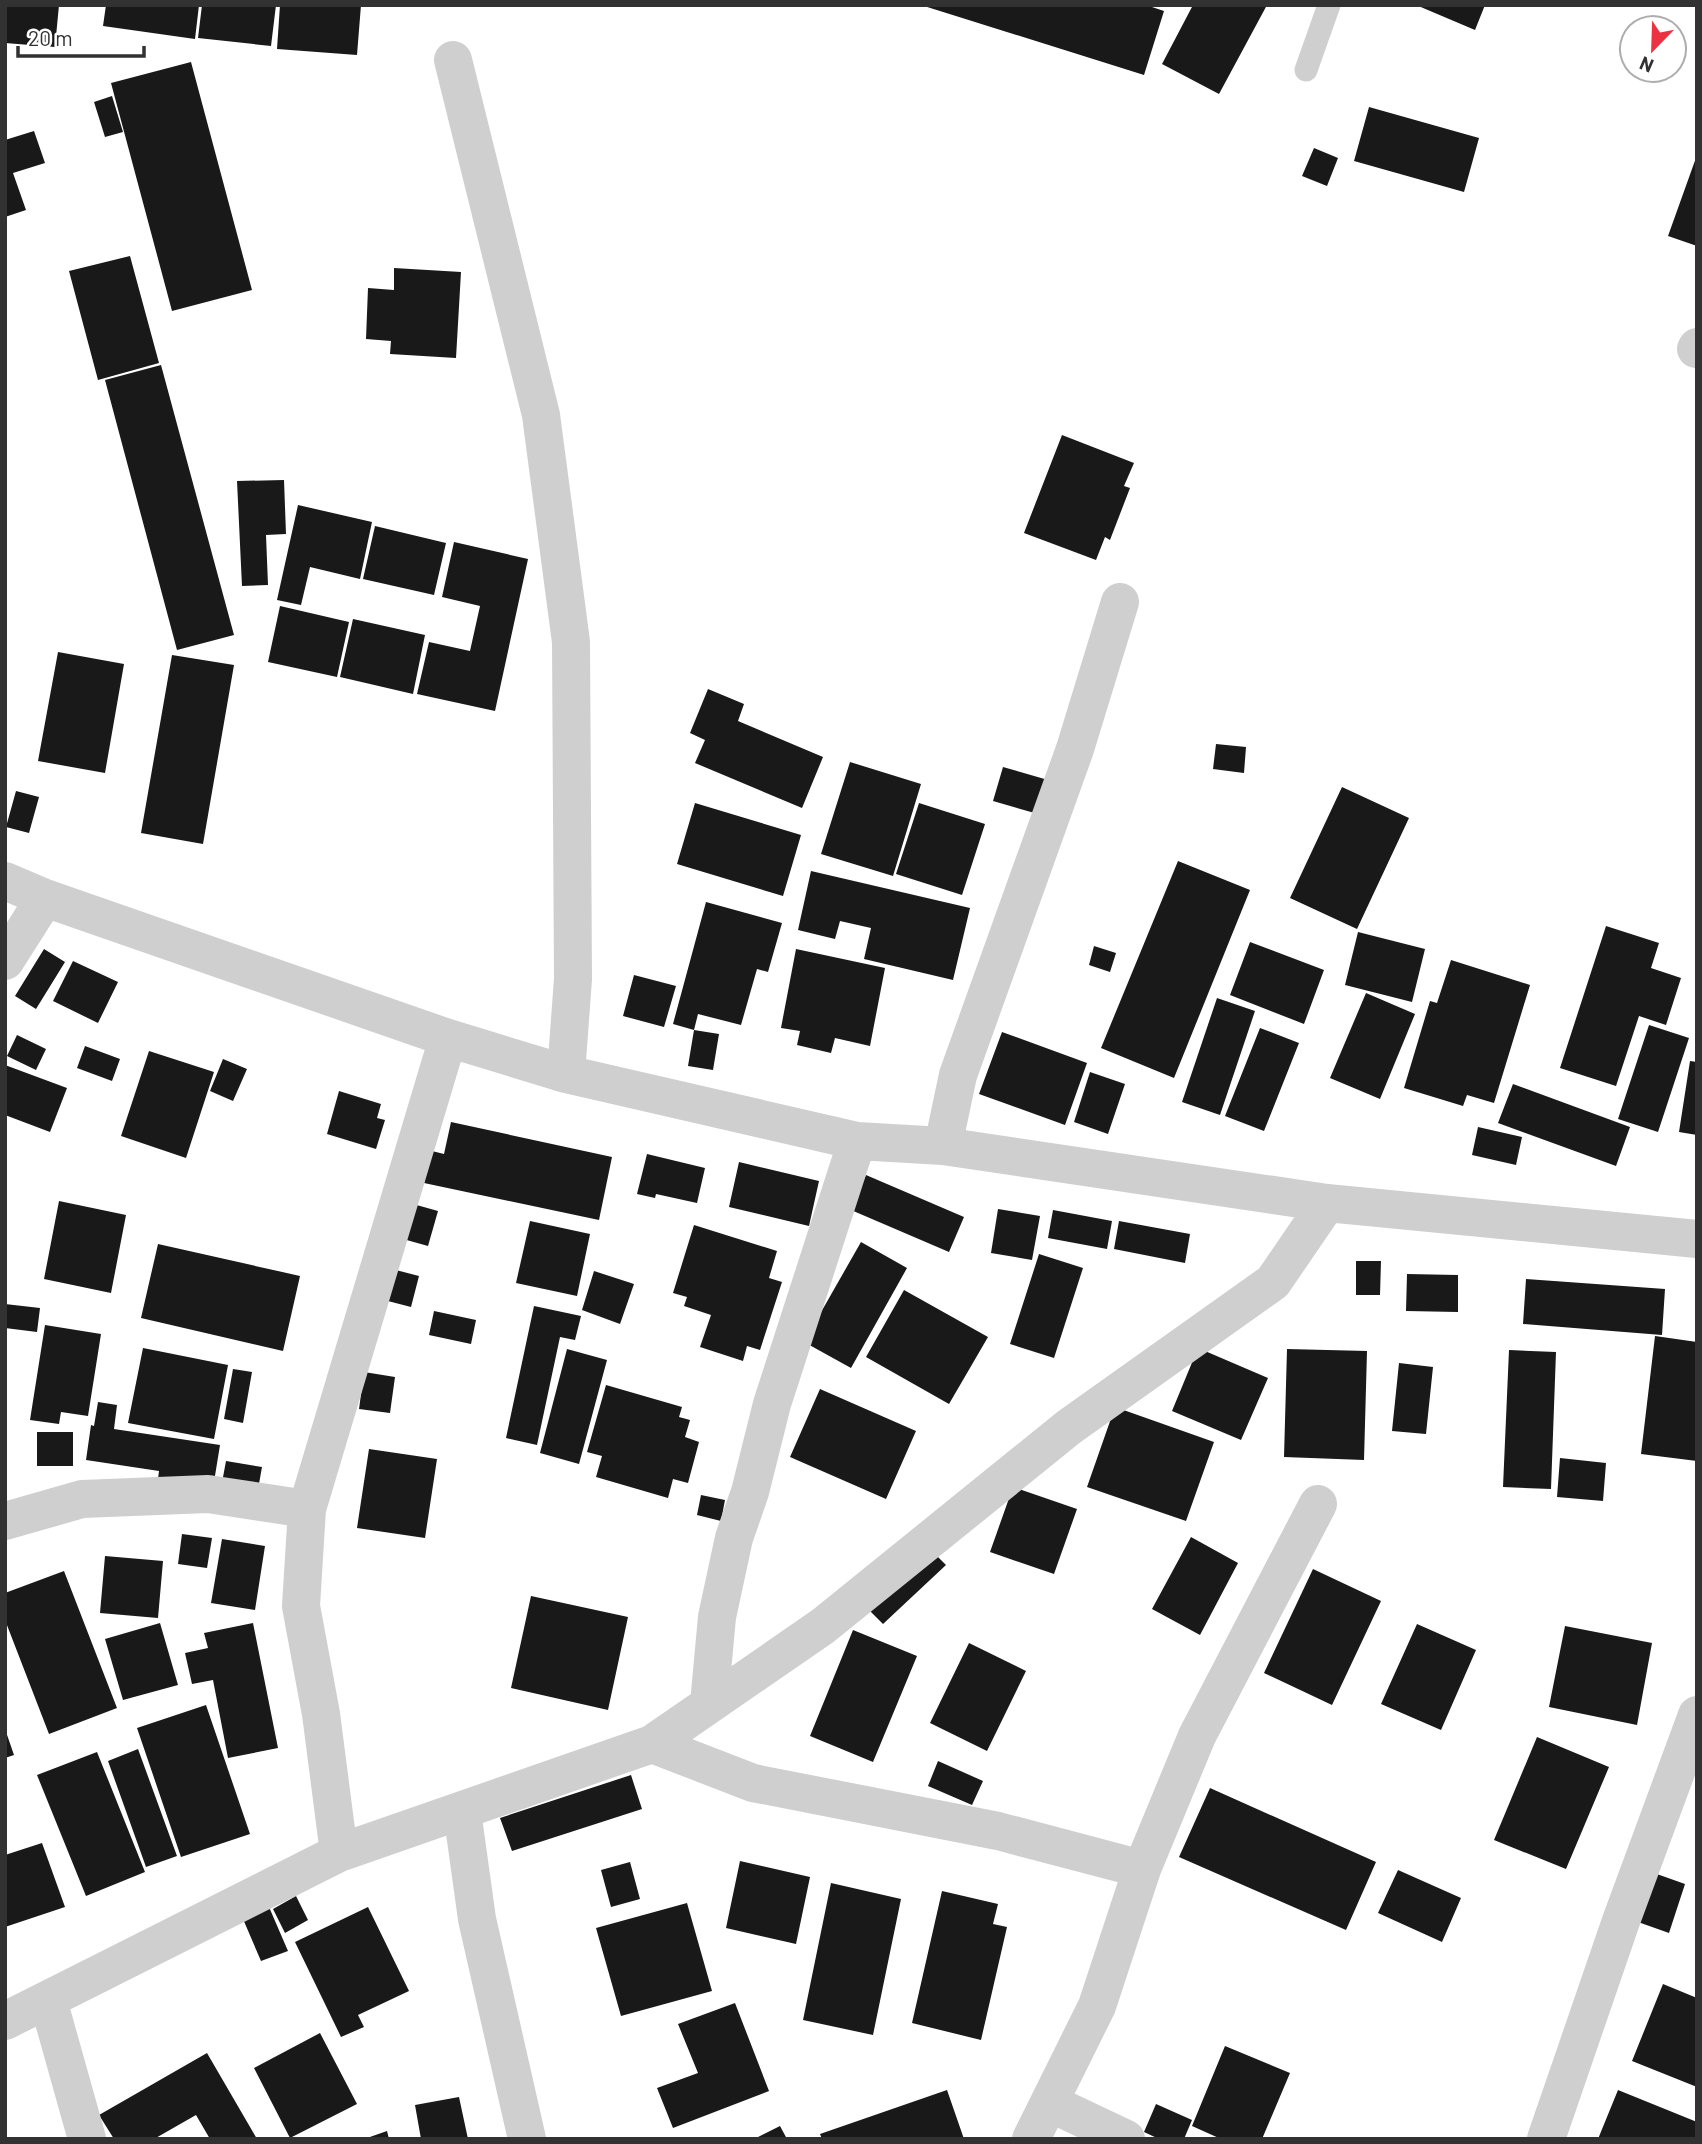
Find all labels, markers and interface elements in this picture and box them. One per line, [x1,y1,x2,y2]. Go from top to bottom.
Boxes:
scale bar [18,14,144,58]
north arrow [1618,14,1688,84]
text: 20 m [28,25,73,50]
text: N [1636,52,1656,78]

